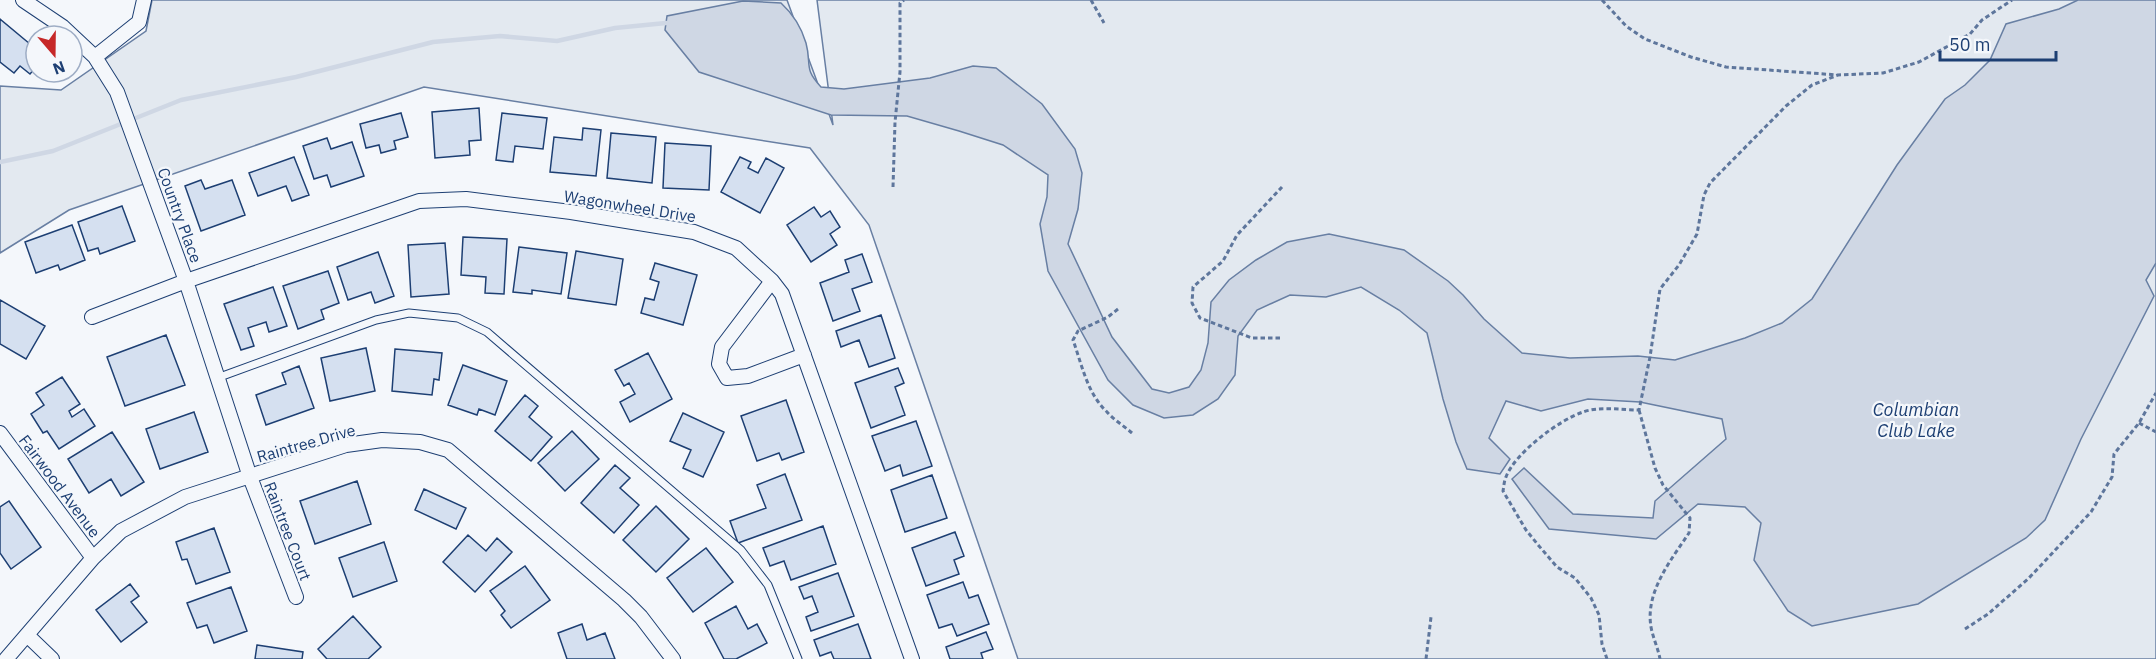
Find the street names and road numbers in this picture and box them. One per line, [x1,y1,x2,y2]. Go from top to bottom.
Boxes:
street label: Country Place [154,165,207,266]
street label: Wagonwheel Drive [563,186,698,226]
street label: Raintree Drive [254,419,358,467]
street label: Fairwood Avenue [15,431,105,541]
street label: Raintree Court [260,479,316,583]

